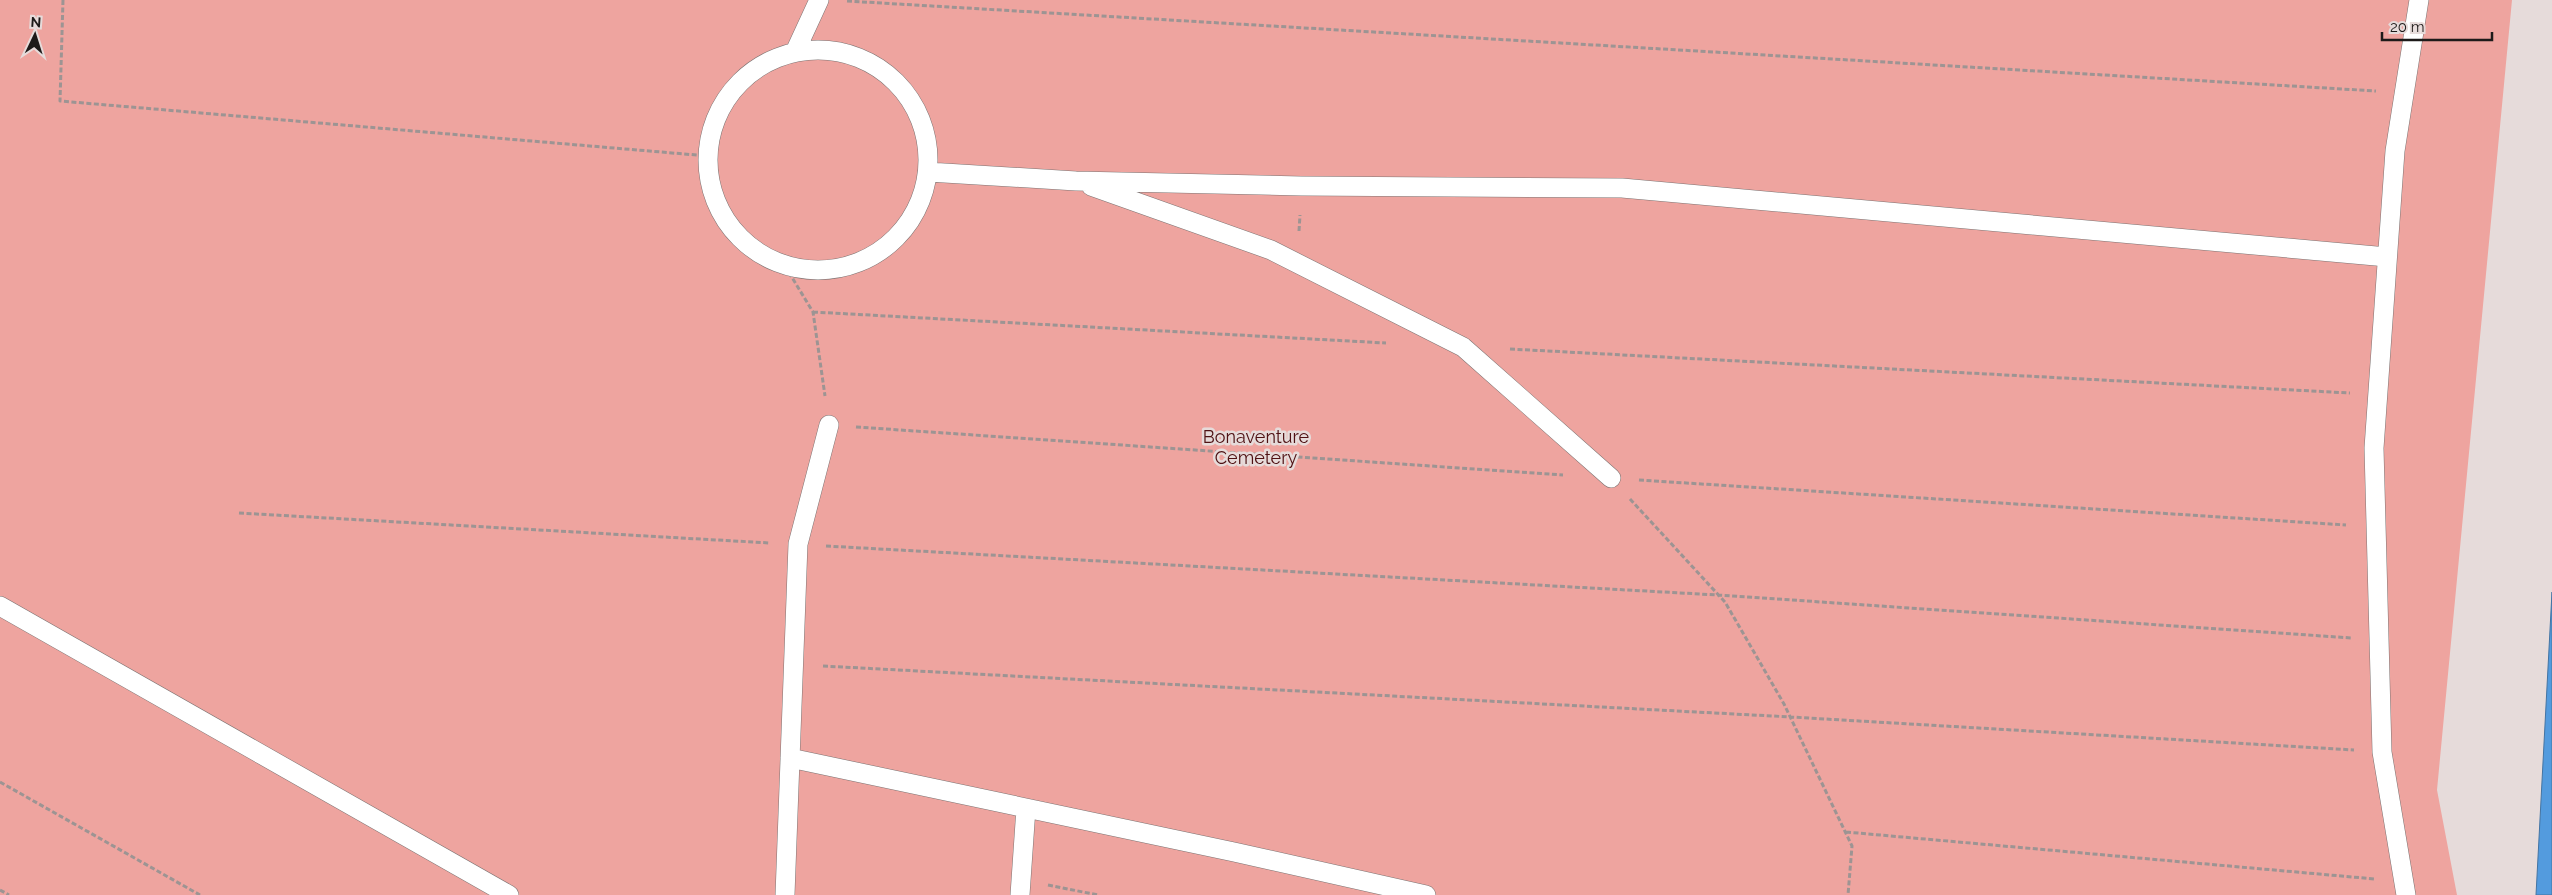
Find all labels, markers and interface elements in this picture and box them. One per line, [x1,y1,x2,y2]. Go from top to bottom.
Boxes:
north arrow [10,10,60,60]
scale bar [2382,10,2492,42]
text: N [30,14,42,30]
text: 20 m [2390,18,2425,36]
park label: Bonaventure Cemetery [1203,426,1310,468]

